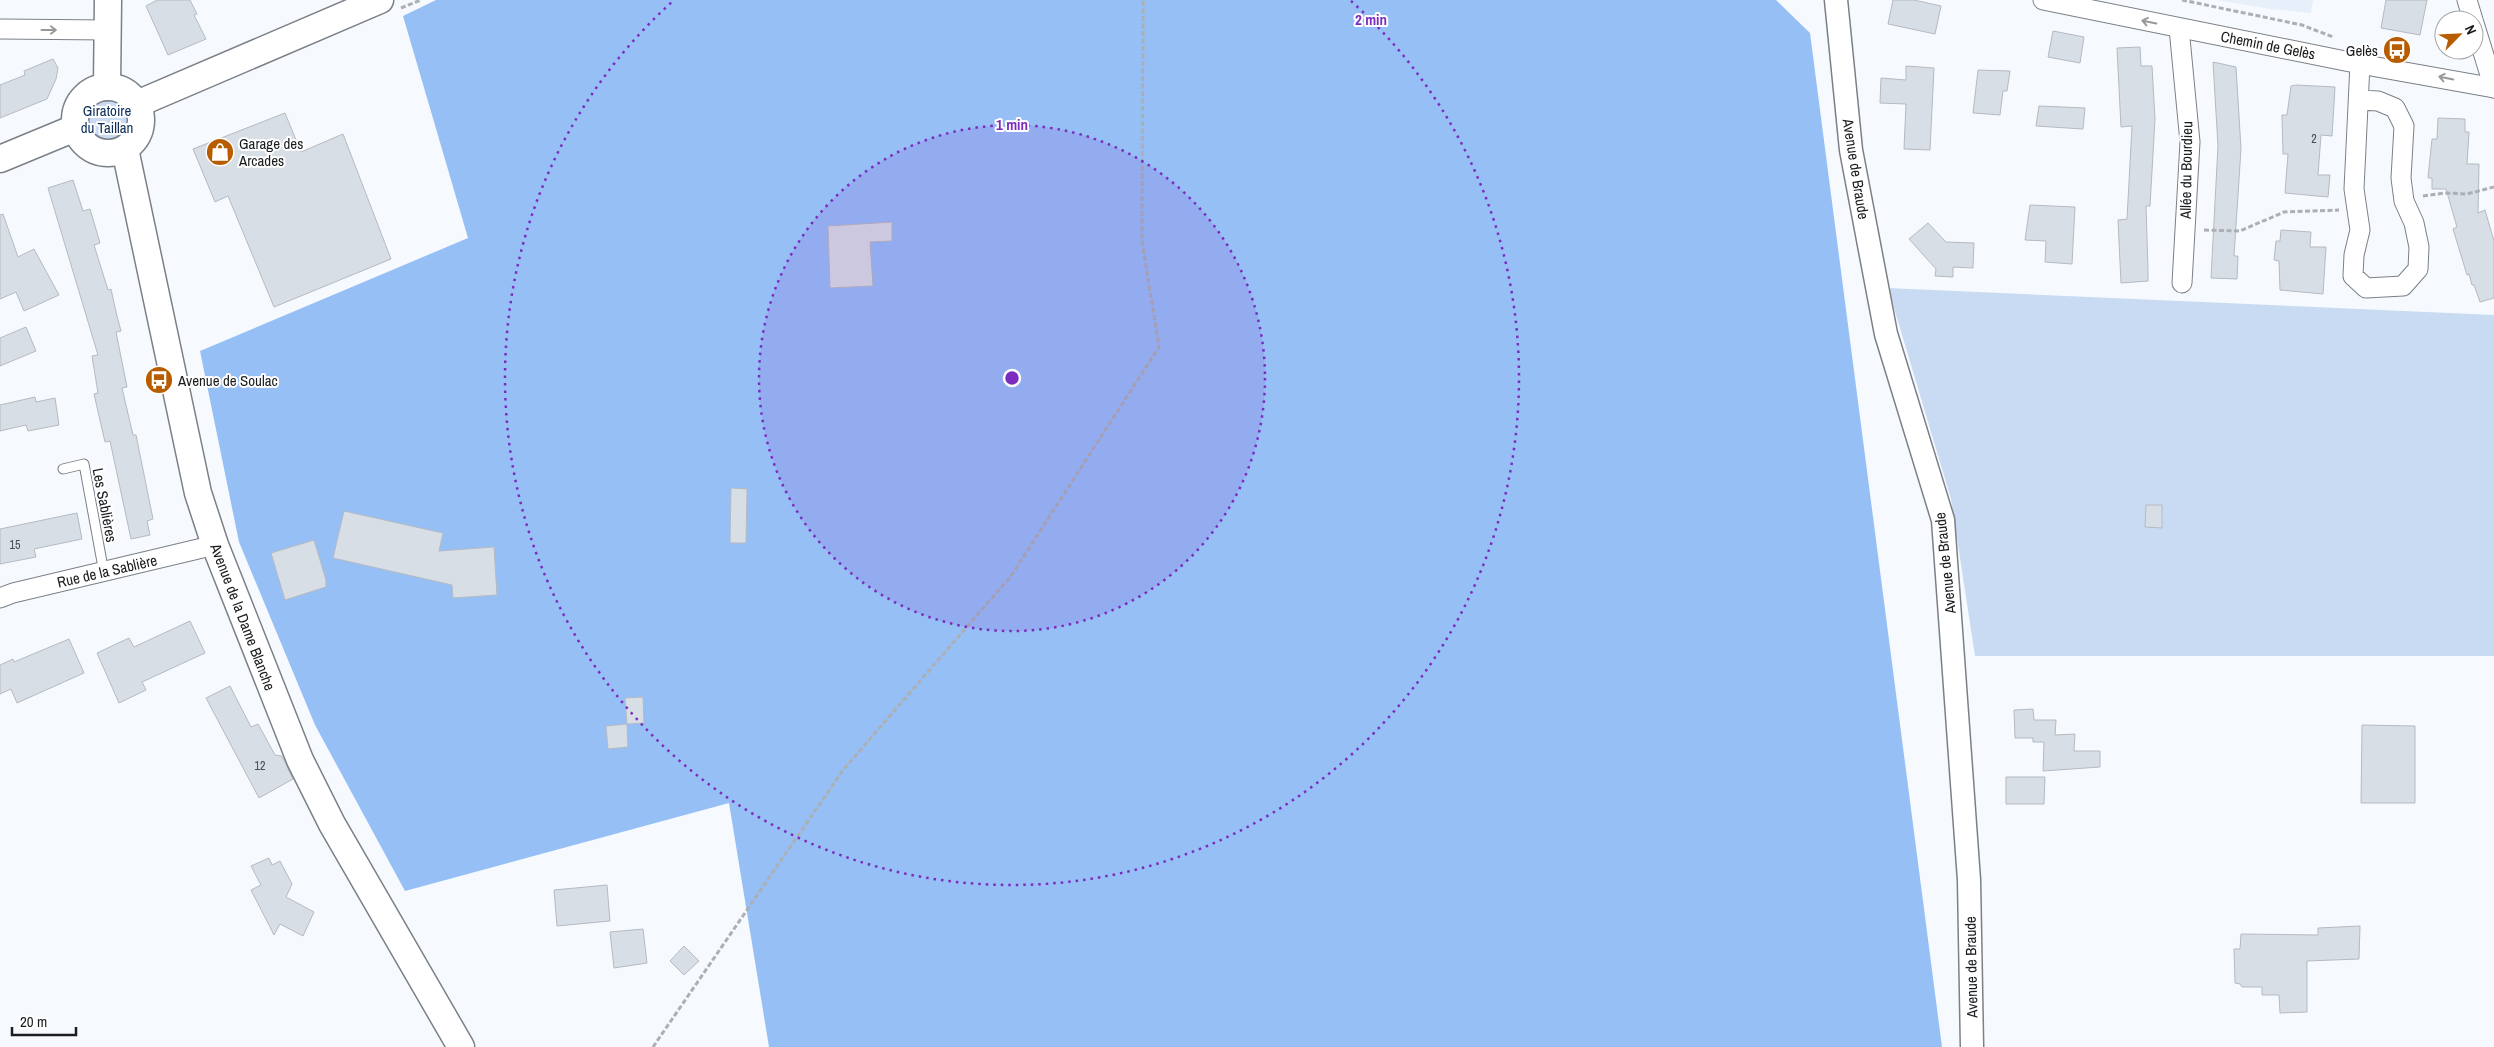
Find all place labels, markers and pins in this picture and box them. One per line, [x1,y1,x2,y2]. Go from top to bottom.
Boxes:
bus stop icon: Gelès [2382,35,2412,65]
place label: Gelès [2346,40,2378,61]
place label: Garage des Arcades [238,133,303,171]
shop icon: Garage des Arcades [205,137,235,167]
bus stop icon: Avenue de Soulac [144,365,174,395]
centre of rings [1003,369,1021,387]
place label: Avenue de Soulac [177,370,278,391]

